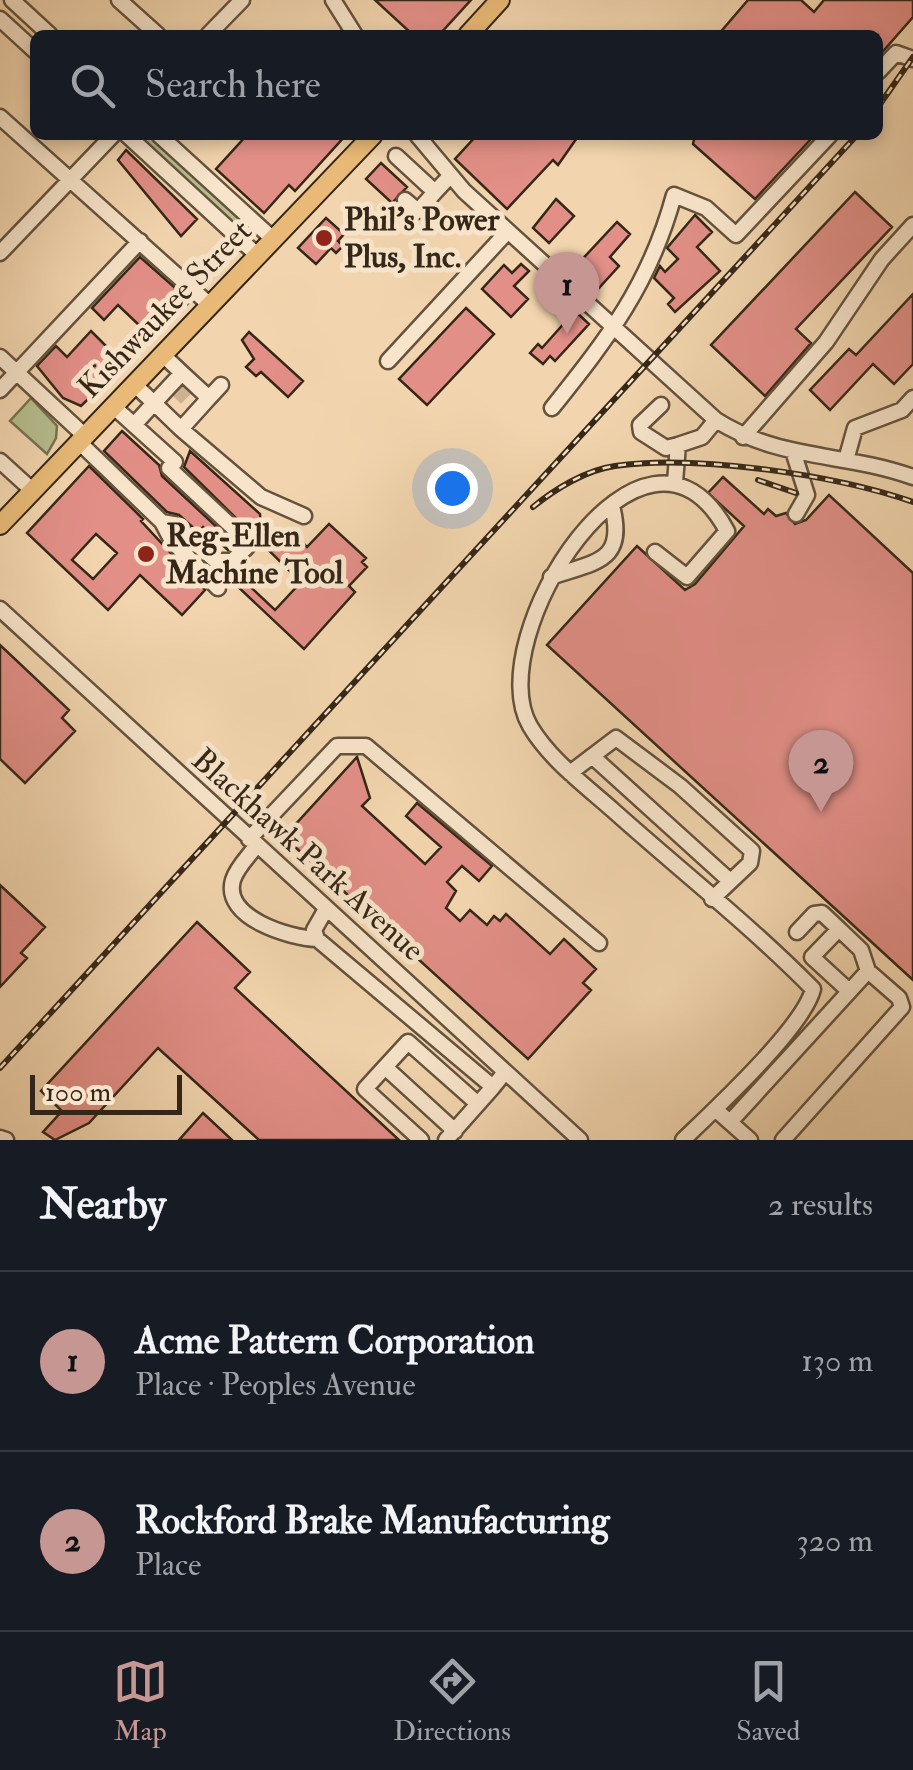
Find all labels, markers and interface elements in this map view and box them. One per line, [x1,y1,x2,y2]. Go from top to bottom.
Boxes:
search box [30,30,883,140]
icon: search [65,58,120,113]
text: Search here [145,61,321,109]
place label: Phil's Power Plus, Inc. [344,200,500,277]
street label: Kishwaukee Street [70,211,260,407]
marker: Phil's Power Plus, Inc. [313,227,335,249]
pin: 1 [534,252,600,334]
your location [427,463,478,514]
place label: Reg-Ellen Machine Tool [165,516,344,593]
marker: Reg-Ellen Machine Tool [135,543,157,565]
pin: 2 [788,730,854,812]
street label: Blackhawk Park Avenue [183,740,433,970]
scale bar [30,1070,182,1114]
text: 100 m [45,1075,111,1110]
text: Nearby [40,1179,166,1231]
text: 2 results [768,1185,873,1225]
text: Acme Pattern Corporation [135,1317,535,1365]
text: 1 [67,1341,78,1381]
text: 130 m [801,1341,873,1381]
text: Place · Peoples Avenue [135,1365,416,1405]
text: Rockford Brake Manufacturing [135,1497,609,1545]
text: 2 [64,1521,81,1561]
text: 320 m [797,1521,873,1561]
text: Place [135,1545,201,1585]
tab: Map [113,1654,168,1749]
tab: Directions [393,1654,511,1749]
tab: Saved [736,1654,800,1749]

